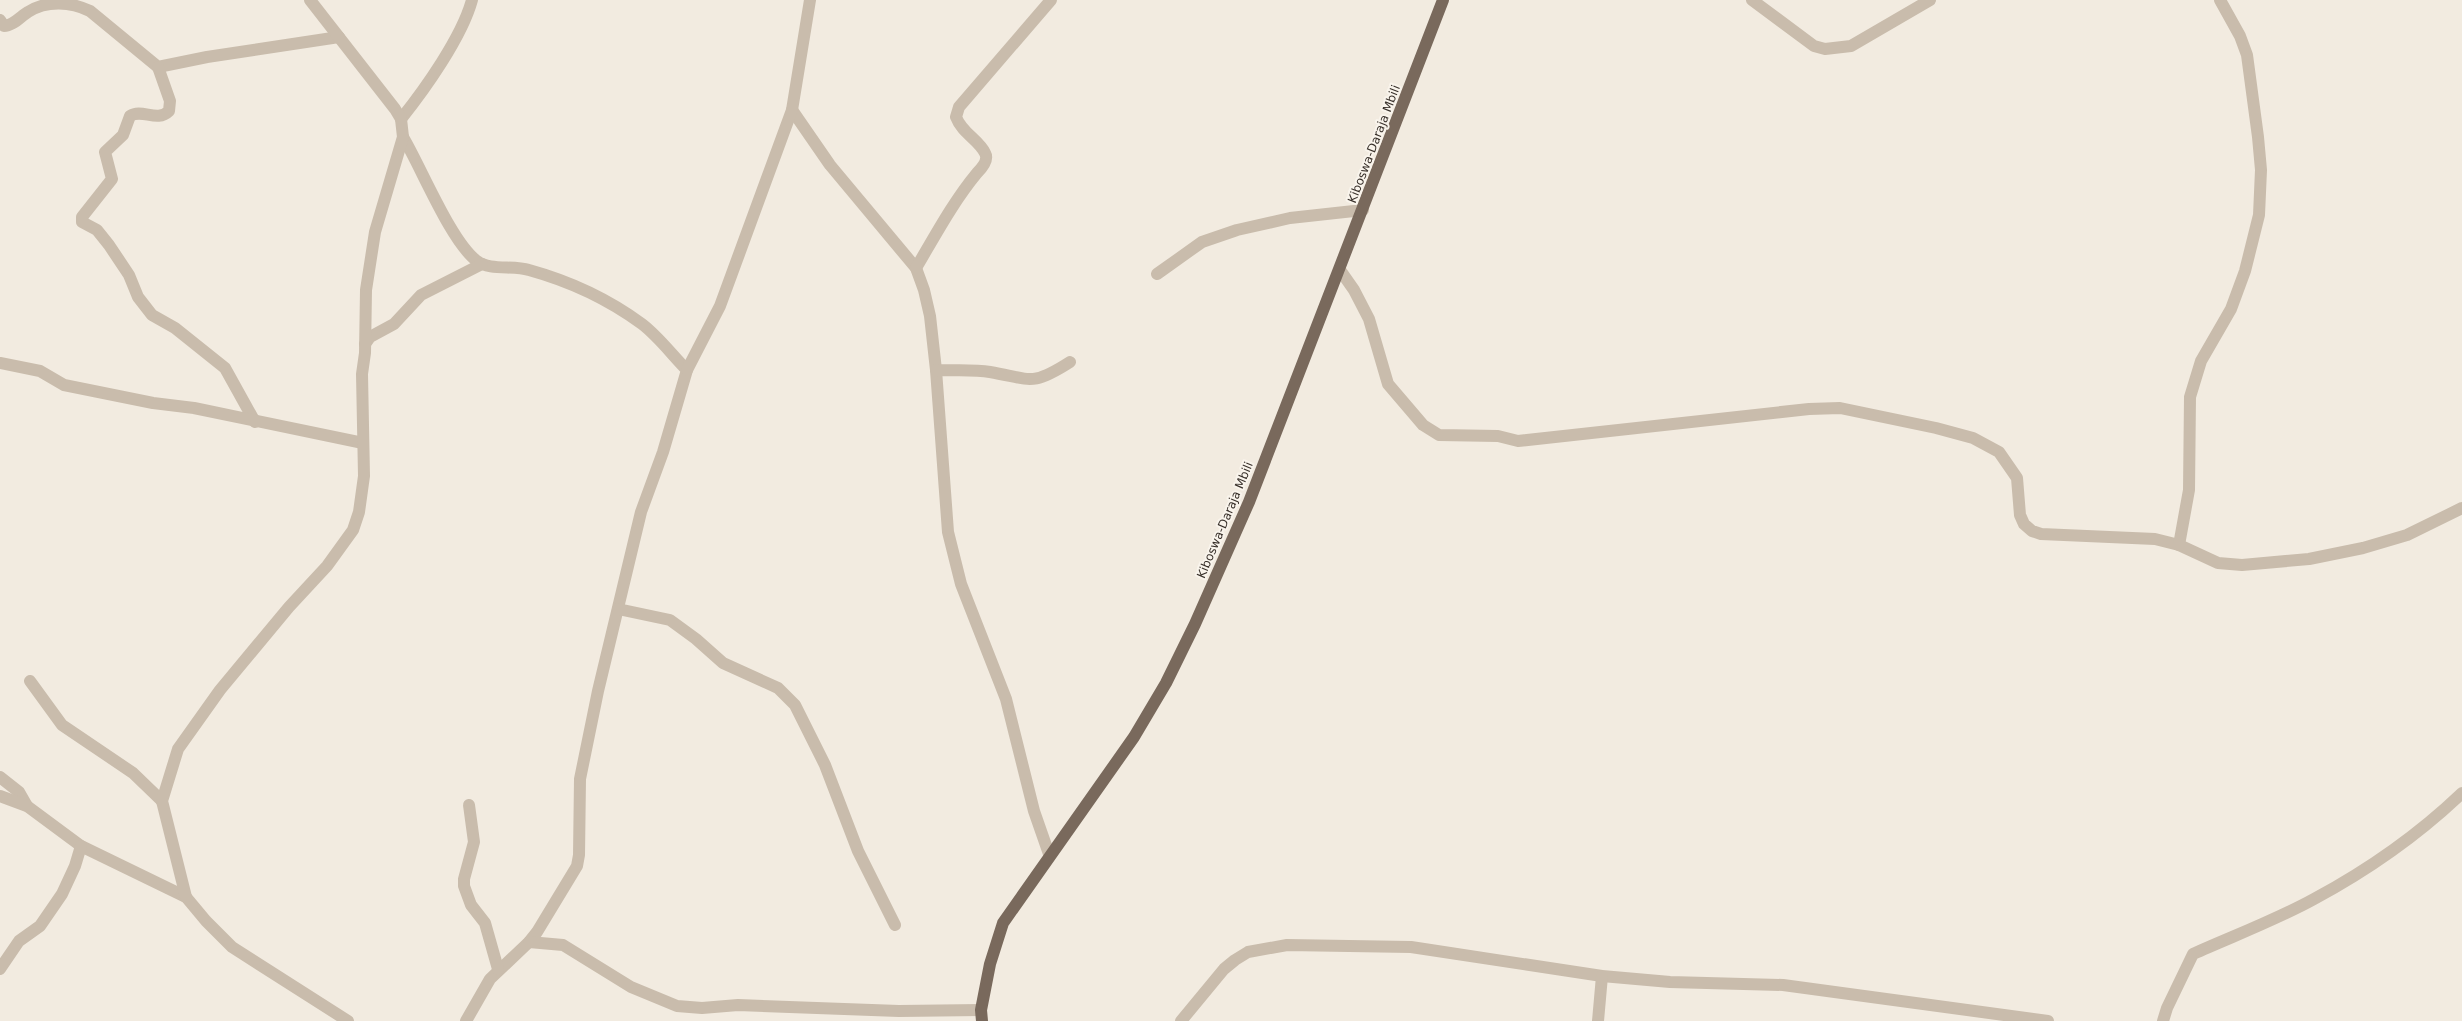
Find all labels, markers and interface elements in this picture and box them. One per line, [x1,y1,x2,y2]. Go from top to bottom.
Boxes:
street label: Kiboswa-Daraja Mbili [1345,83,1403,205]
street label: Kiboswa-Daraja Mbili [1194,460,1256,580]

